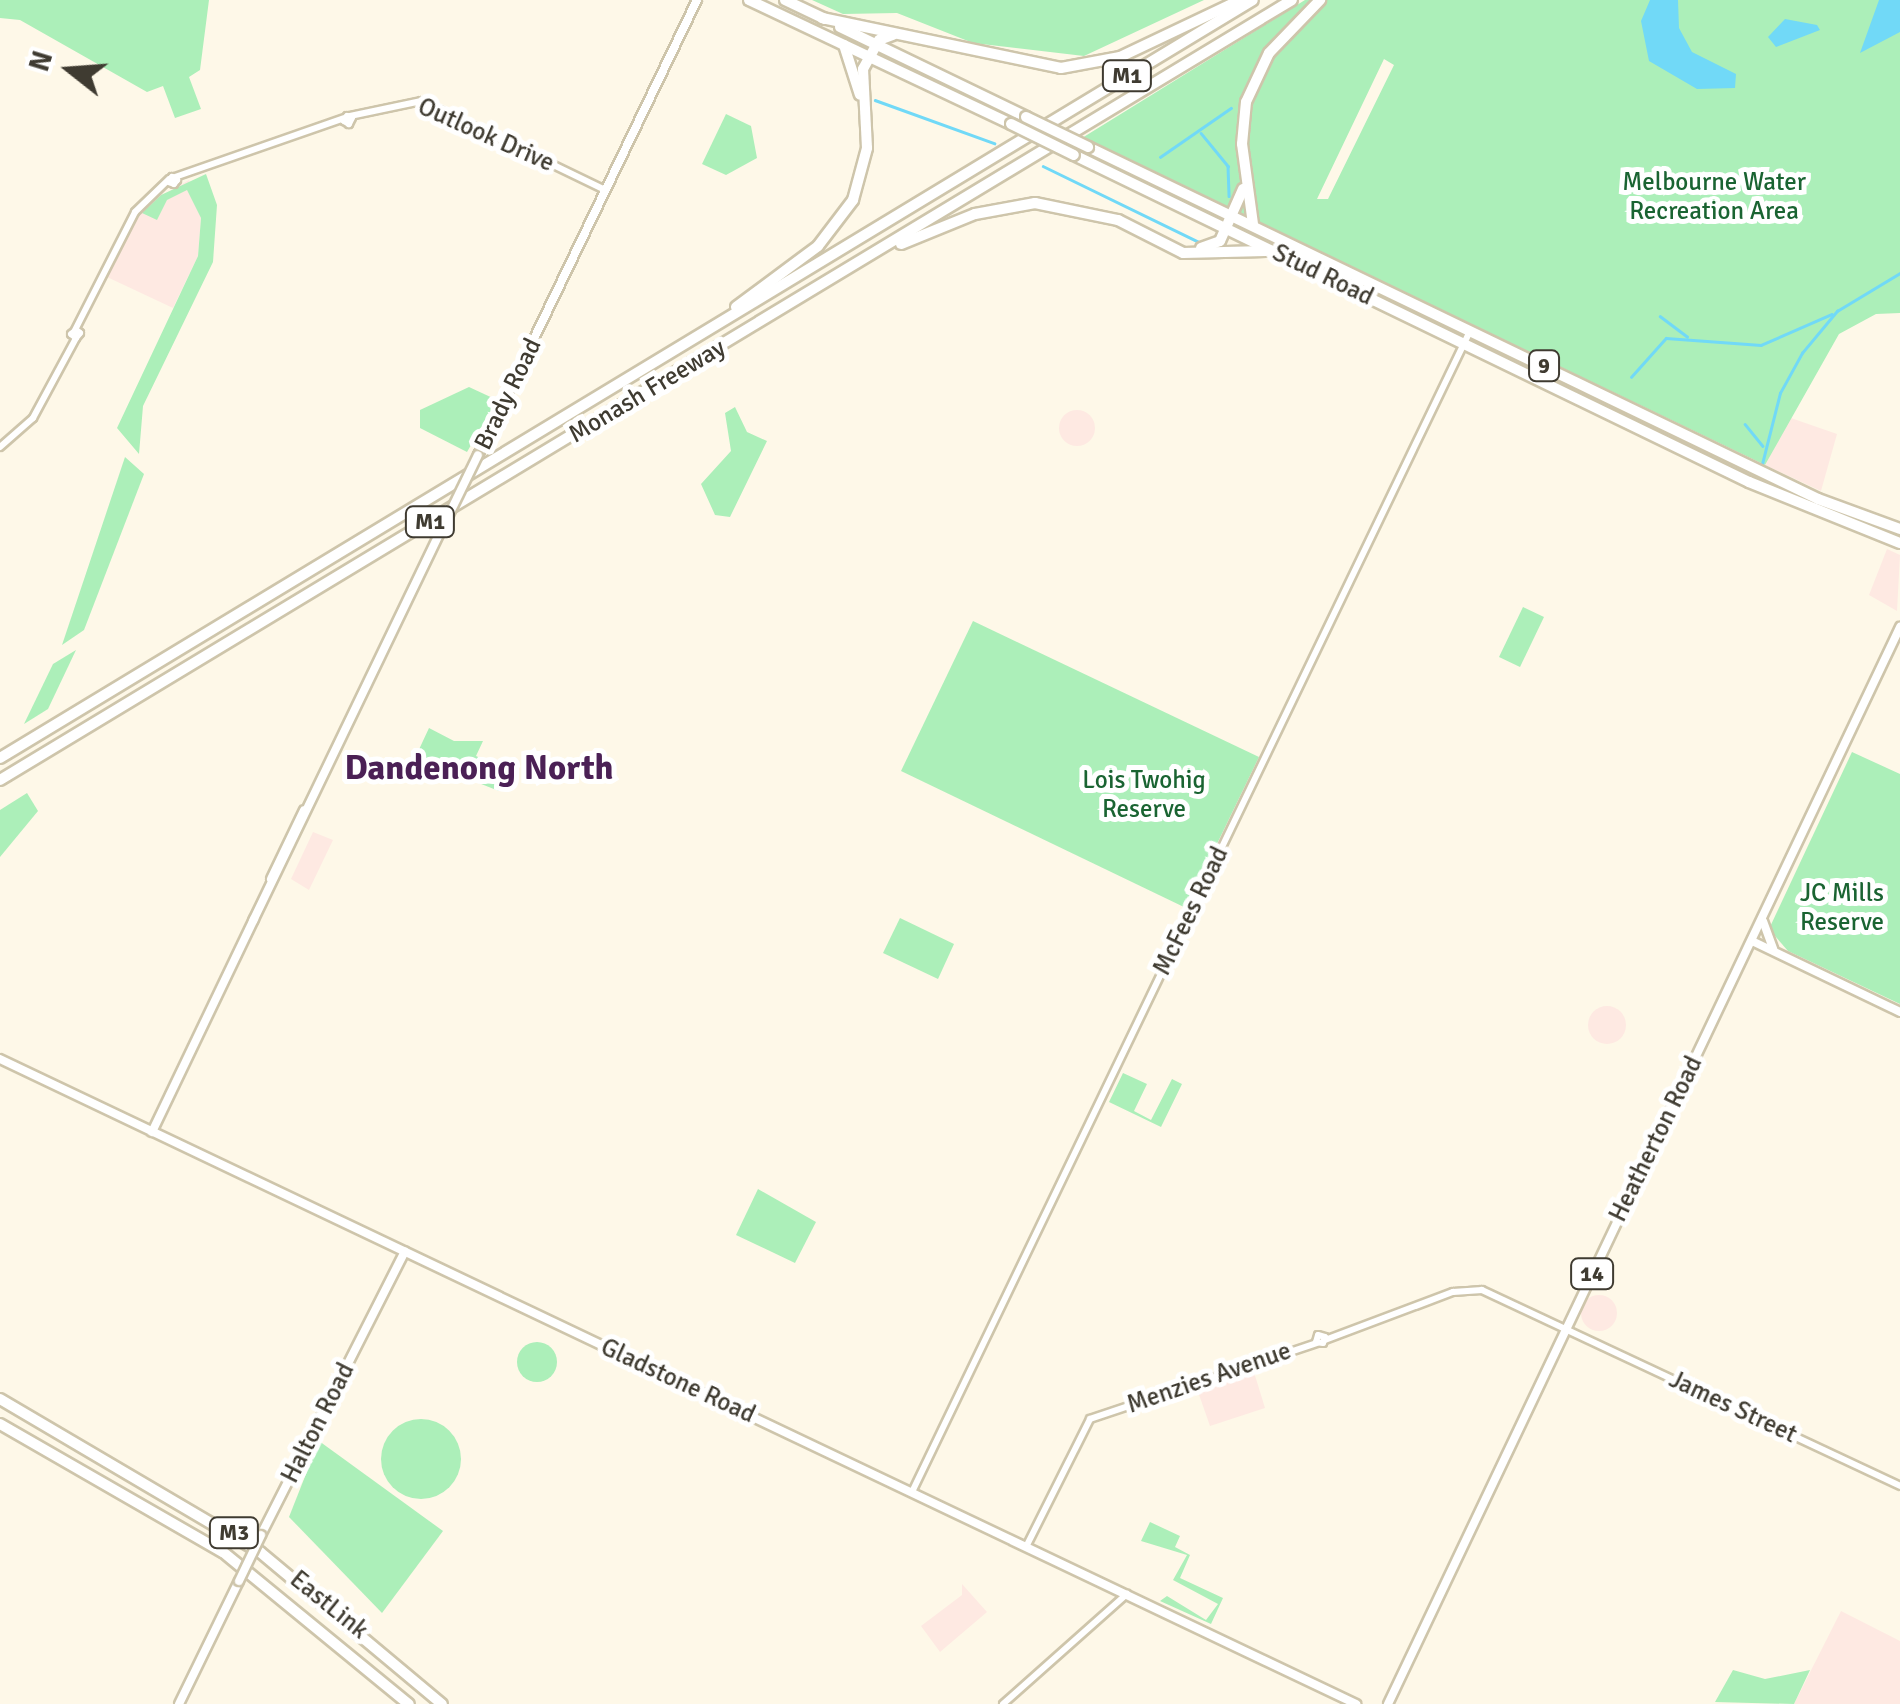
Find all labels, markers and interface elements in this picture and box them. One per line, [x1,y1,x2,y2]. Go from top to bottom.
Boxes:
north arrow [20,20,120,120]
text: N [22,47,60,76]
road number: M1 [1100,59,1154,93]
street label: Outlook Drive [413,92,559,178]
park label: Melbourne Water Recreation Area [1622,168,1806,227]
street label: Stud Road [1268,238,1378,312]
street label: Monash Freeway [563,332,731,450]
street label: Brady Road [468,333,548,455]
road number: 9 [1526,349,1562,383]
road number: M1 [402,505,458,539]
district label: Dandenong North [344,747,614,789]
park label: Lois Twohig Reserve [1082,766,1206,825]
street label: McFees Road [1147,842,1235,980]
park label: JC Mills Reserve [1800,879,1884,938]
street label: Heatherton Road [1603,1051,1709,1227]
road number: 14 [1570,1257,1614,1291]
street label: Gladstone Road [596,1332,760,1430]
street label: Menzies Avenue [1123,1336,1295,1420]
street label: Halton Road [275,1358,361,1488]
street label: James Street [1664,1364,1802,1450]
road number: M3 [206,1516,262,1550]
street label: EastLink [284,1564,374,1646]

